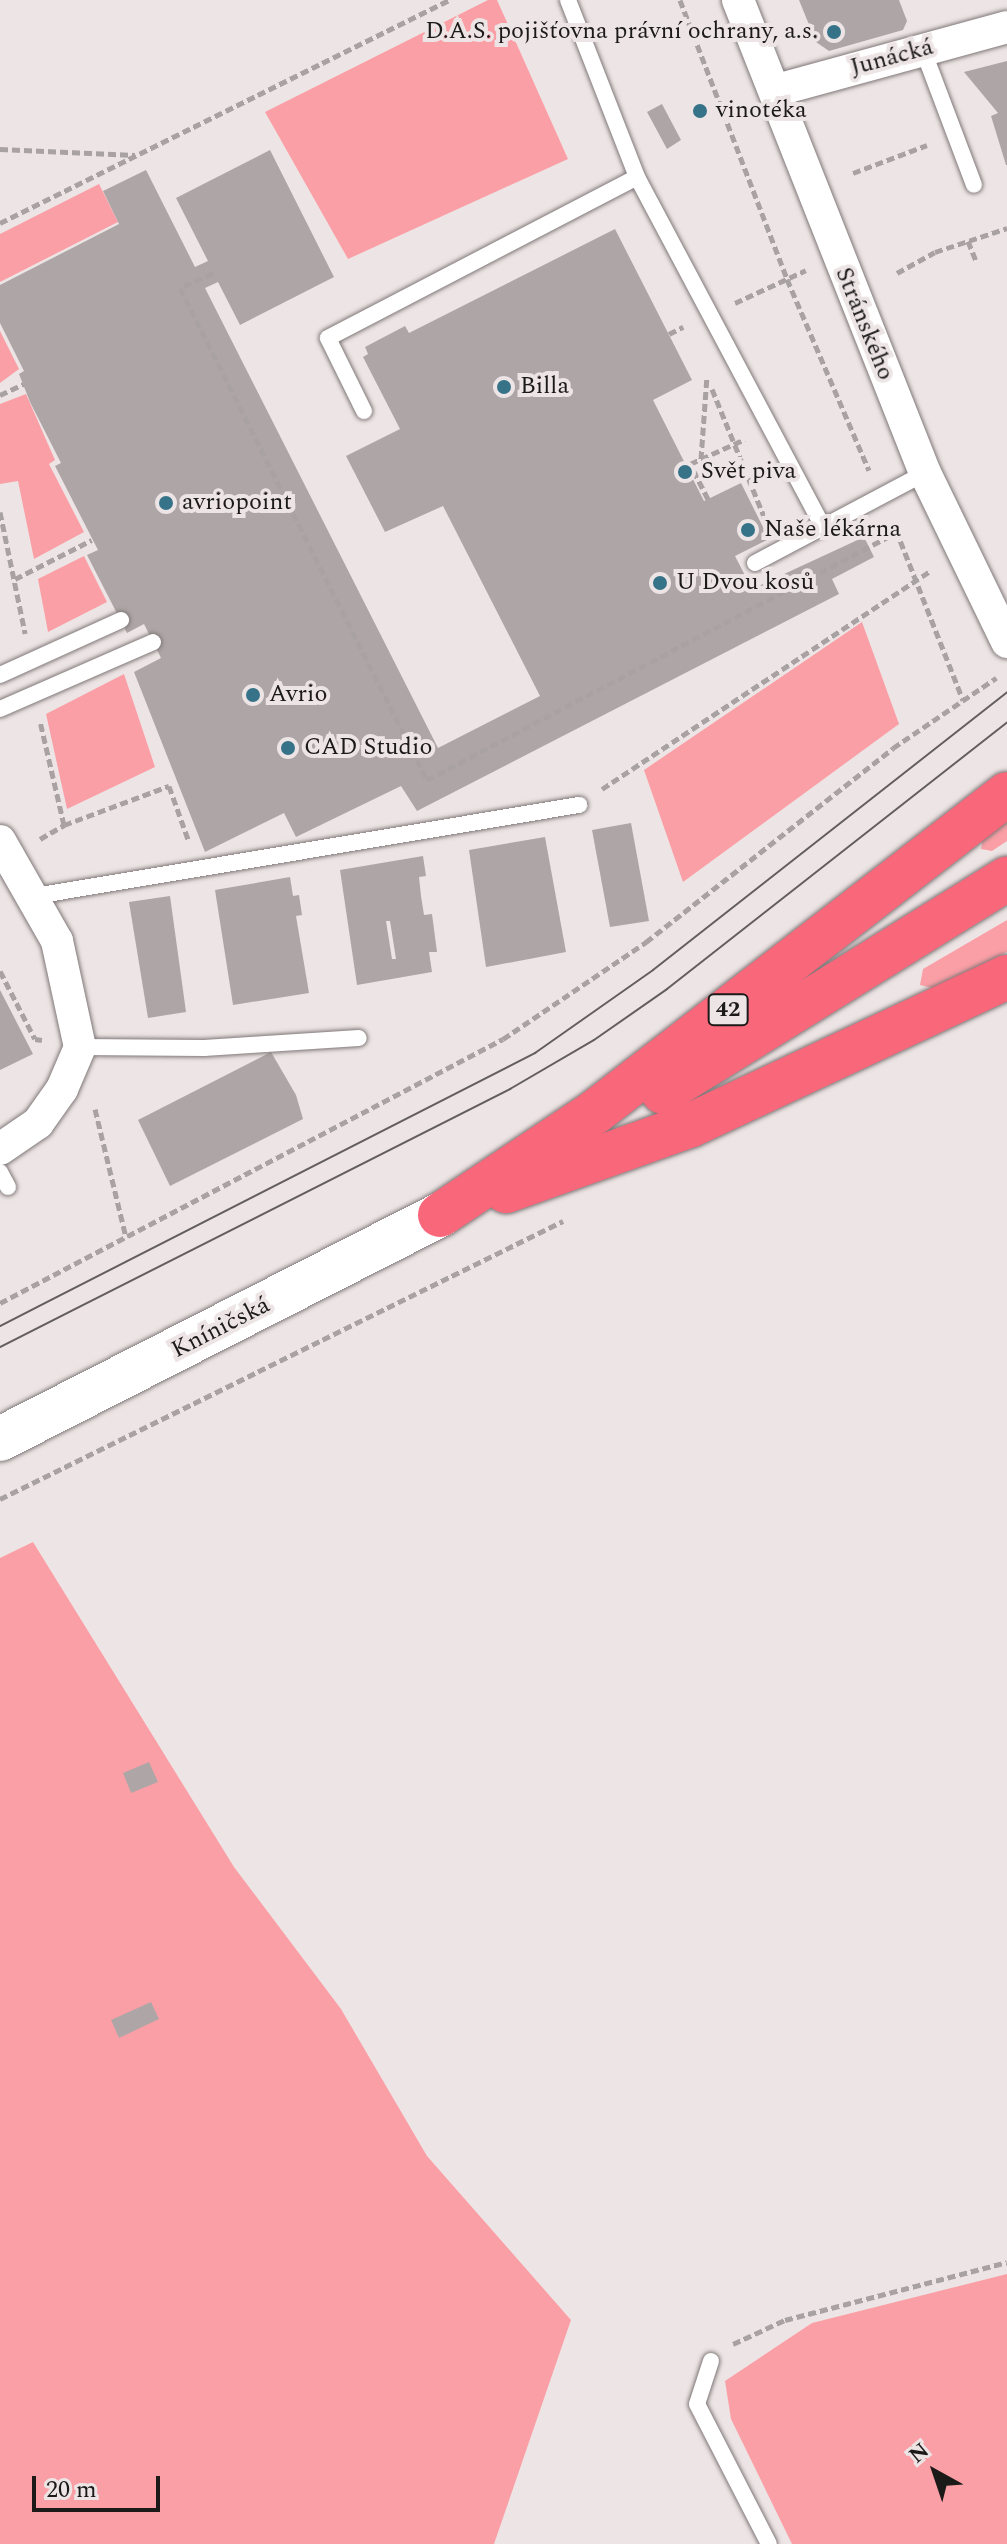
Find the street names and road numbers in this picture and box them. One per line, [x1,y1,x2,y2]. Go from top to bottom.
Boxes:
street label: Junácká [847,33,937,83]
street label: Stránského [828,263,900,385]
road number: 42 [706,992,750,1028]
street label: Kníničská [167,1291,275,1365]

